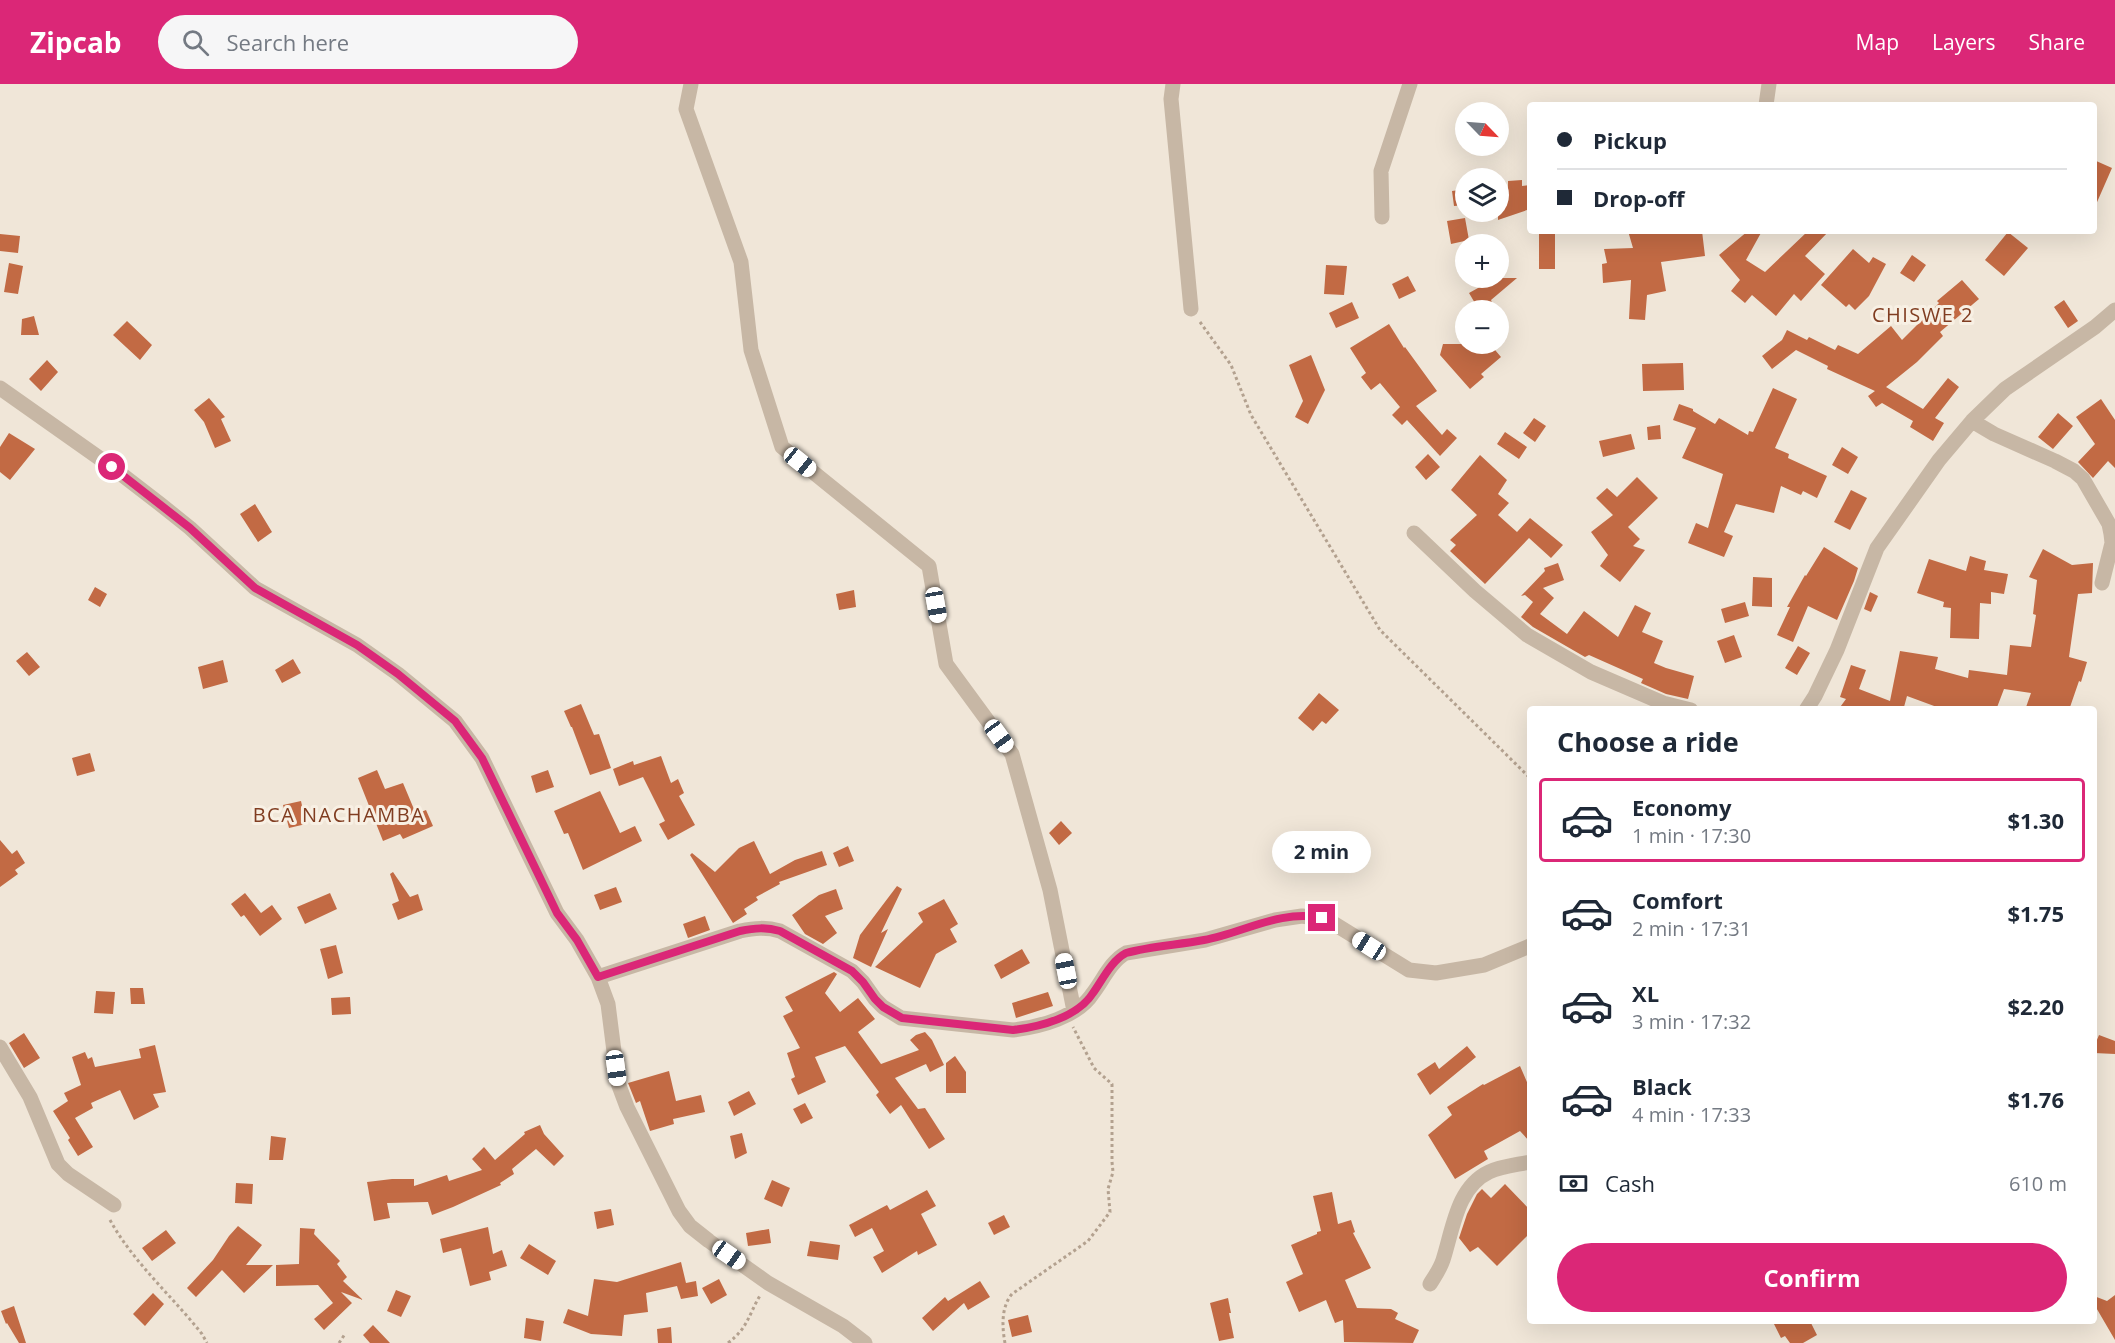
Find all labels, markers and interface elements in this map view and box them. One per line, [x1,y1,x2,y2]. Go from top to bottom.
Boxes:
search box [158,15,578,69]
text: Zipcab [30,23,122,61]
icon: search [179,26,212,59]
text: Search here [227,27,349,57]
text: Map [1856,28,1899,56]
text: Layers [1932,28,1996,56]
text: Share [2029,28,2085,56]
north arrow [1455,102,1509,156]
map controls [1455,102,1509,354]
text: Pickup [1593,125,1667,155]
button: layers [1455,168,1509,222]
text: Drop-off [1593,183,1685,213]
button: + [1455,234,1509,288]
button: − [1455,300,1509,354]
district label: CHISWE 2 [1872,301,1974,328]
car [780,444,820,480]
route start [98,453,125,480]
car [924,586,948,624]
car [981,716,1017,756]
text: Choose a ride [1557,723,1739,760]
text: Economy [1632,792,1731,822]
icon: car [1560,793,1614,847]
district label: BCA NACHAMBA [253,801,425,828]
text: $1.30 [2007,805,2064,835]
text: 1 min · 17:30 [1632,822,1751,849]
callout: 2 min [1272,831,1372,873]
text: 2 min [1294,838,1349,865]
text: Comfort [1632,885,1723,915]
icon: car [1560,886,1614,940]
text: $1.75 [2007,898,2064,928]
route end [1308,904,1335,931]
text: 2 min · 17:31 [1632,915,1751,942]
car [1349,929,1389,963]
car [1054,952,1078,990]
text: XL [1632,978,1659,1008]
icon: car [1560,979,1614,1033]
text: $2.20 [2007,991,2064,1021]
text: 3 min · 17:32 [1632,1008,1751,1035]
car [605,1049,627,1087]
text: Black [1632,1071,1692,1101]
icon: car [1560,1072,1614,1126]
text: $1.76 [2007,1084,2064,1114]
text: 4 min · 17:33 [1632,1101,1751,1128]
icon: cash [1557,1167,1590,1200]
text: Cash [1605,1168,1655,1198]
text: 610 m [2009,1170,2067,1197]
car [709,1237,749,1273]
button: Confirm [1557,1243,2067,1312]

